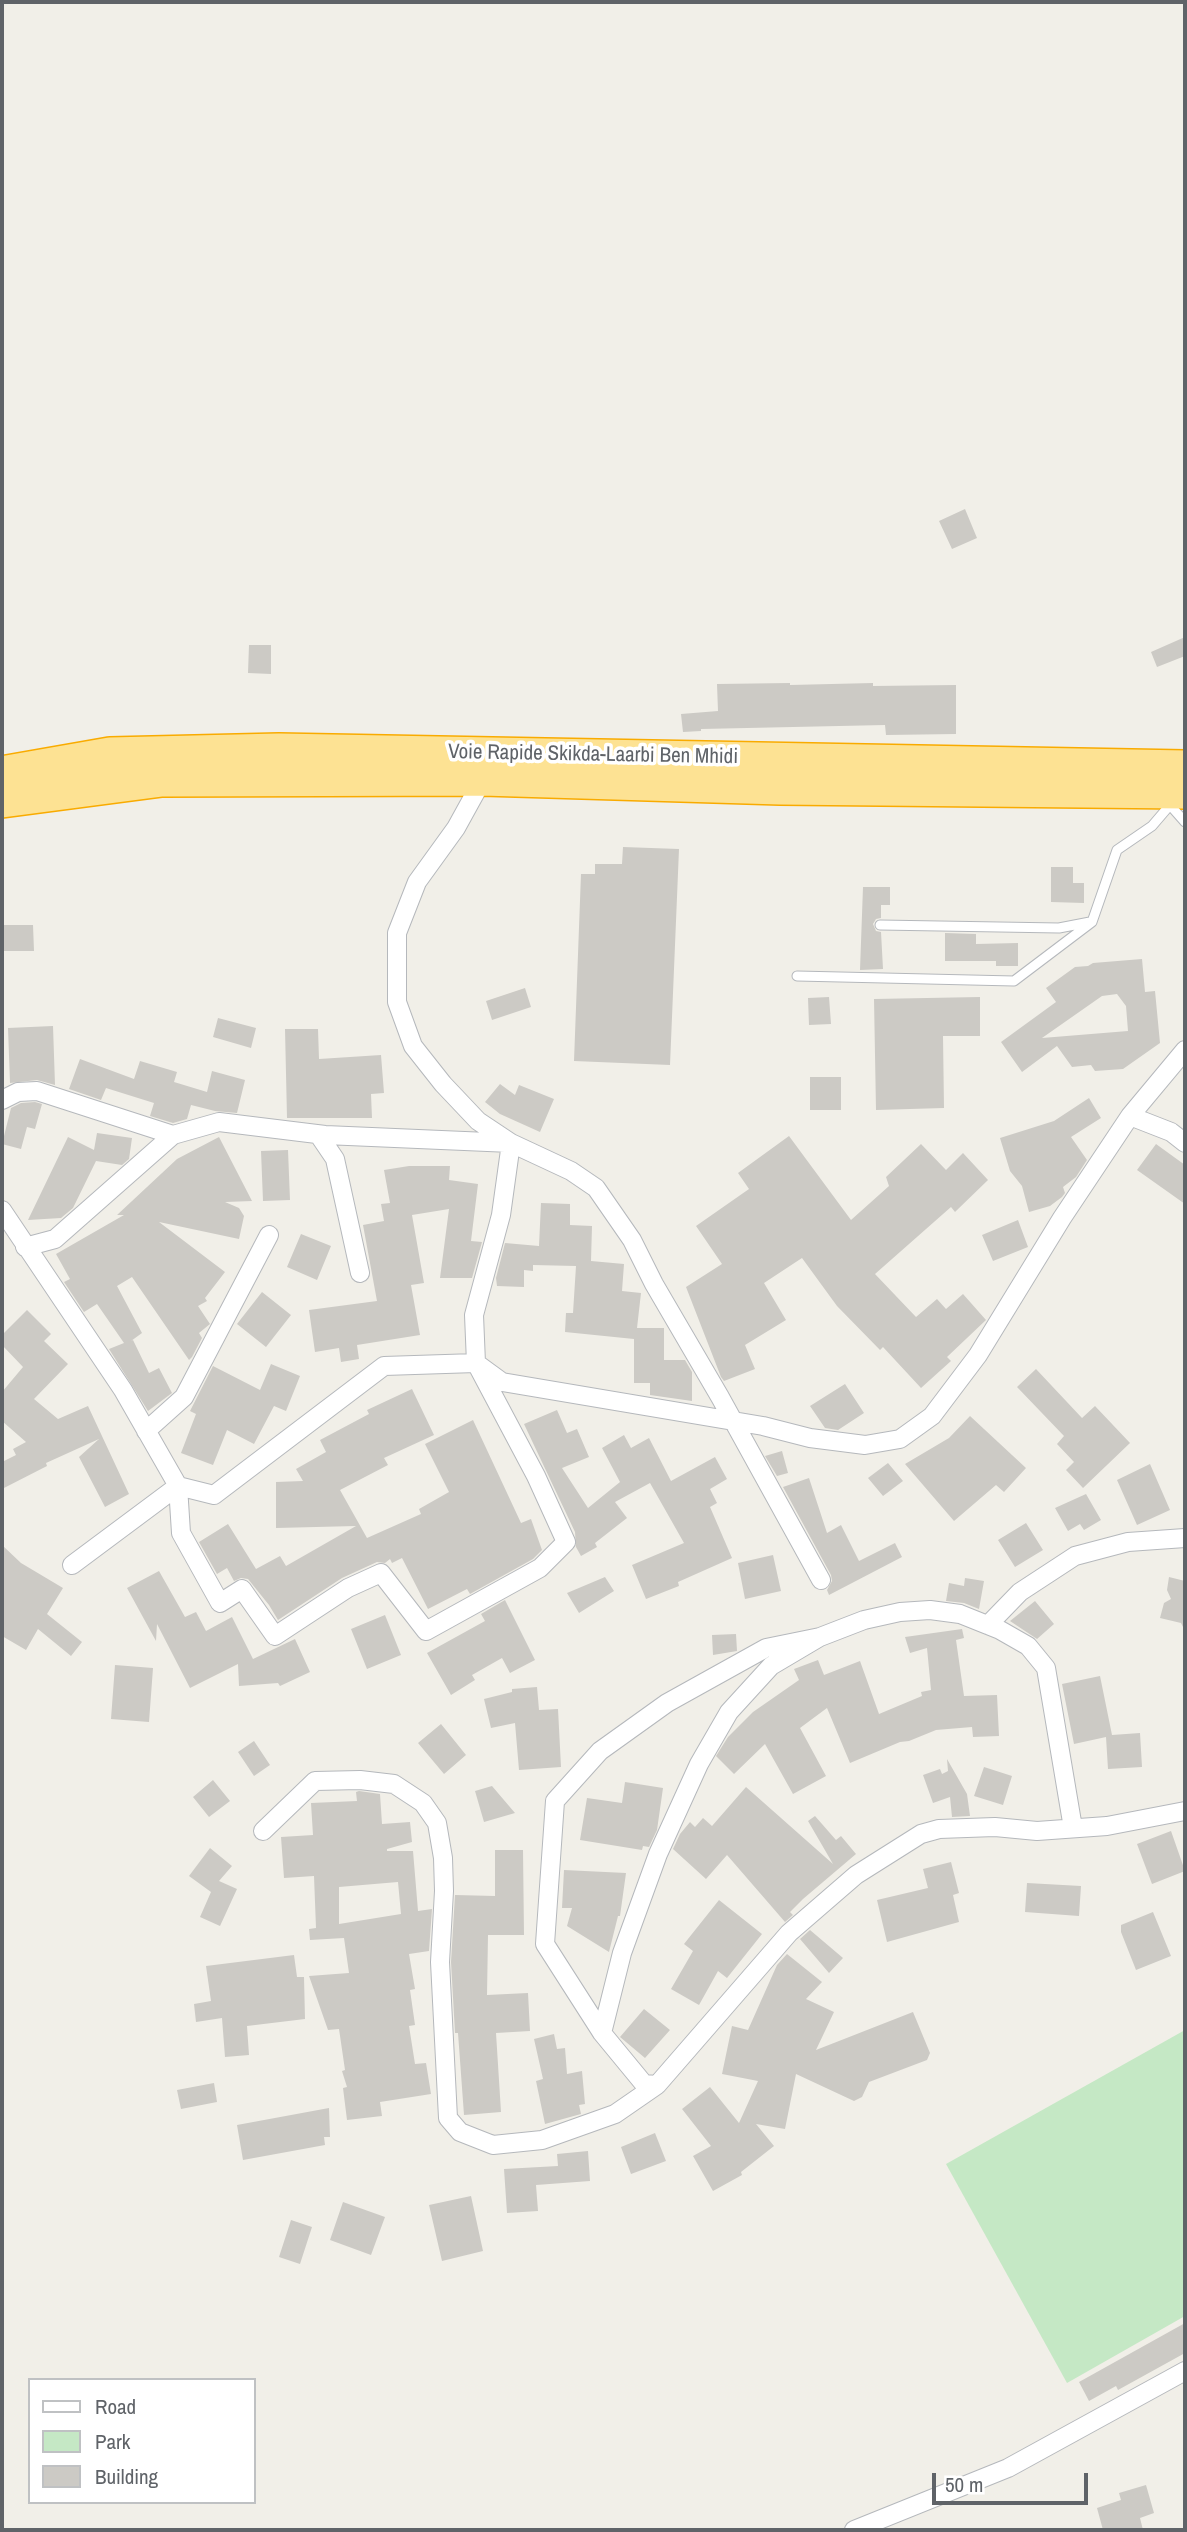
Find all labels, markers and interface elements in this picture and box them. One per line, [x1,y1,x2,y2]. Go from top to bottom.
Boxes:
street label: Voie Rapide Skikda-Laarbi Ben Mhidi [448,740,738,770]
legend [28,2378,256,2504]
text: Road [95,2392,136,2421]
text: Park [95,2427,130,2456]
scale bar [935,2458,1091,2502]
text: Building [95,2462,158,2491]
text: 50 m [945,2470,983,2499]

